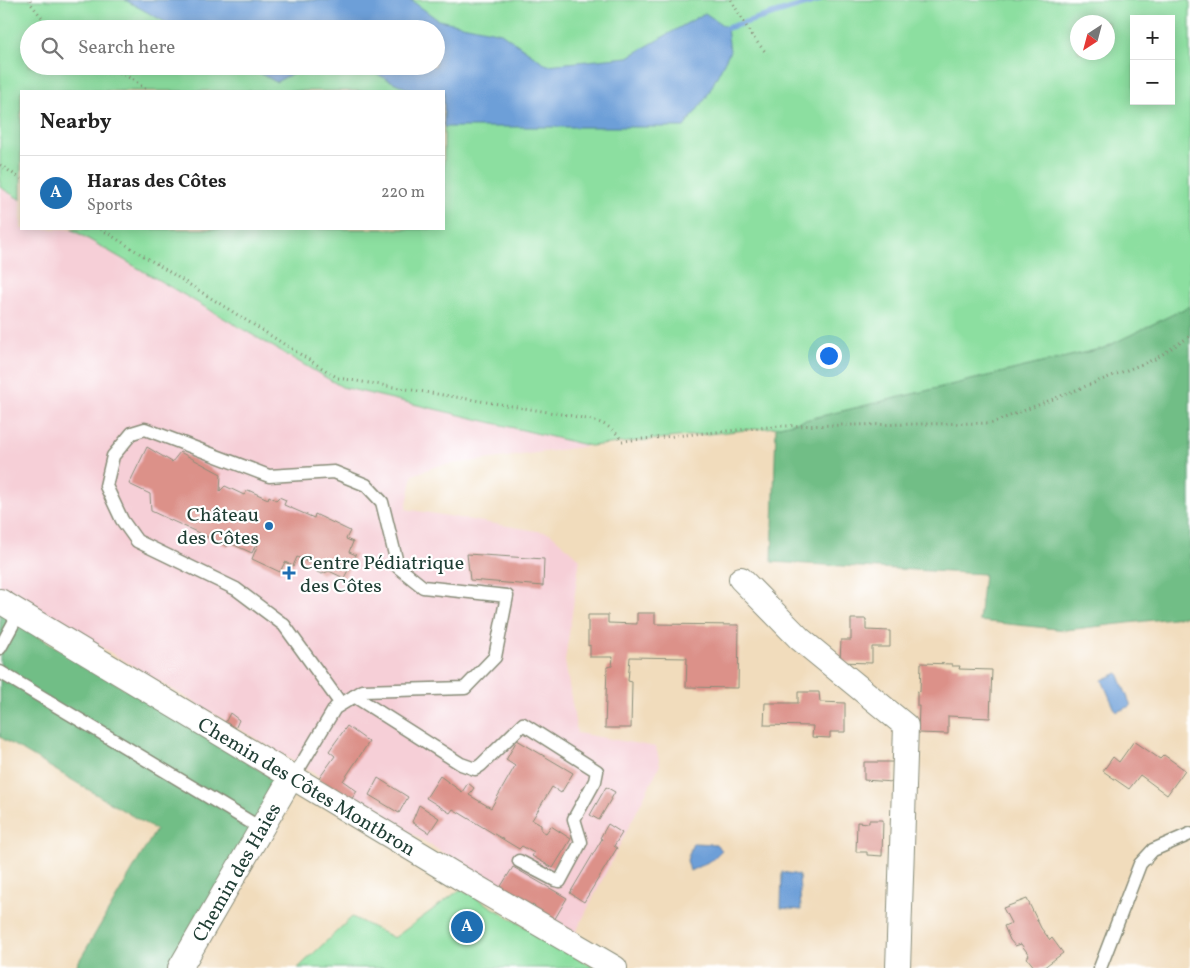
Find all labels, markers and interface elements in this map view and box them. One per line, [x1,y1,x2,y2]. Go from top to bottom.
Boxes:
north arrow [1070,15,1115,60]
map controls [1130,15,1175,105]
button: + [1130,15,1175,60]
search box [20,20,445,75]
icon: search [38,34,66,62]
text: Search here [78,35,175,61]
button: − [1130,60,1175,105]
text: Nearby [40,108,111,137]
text: Haras des Côtes [87,169,227,195]
text: A [50,182,62,204]
text: 220 m [381,182,425,204]
text: Sports [87,195,133,217]
your location [816,343,842,369]
place label: Château des Côtes [177,502,259,553]
marker: Château des Côtes [263,520,275,532]
place label: Centre Pédiatrique des Côtes [300,550,464,601]
marker: Centre Pédiatrique des Côtes [282,566,296,580]
street label: Chemin des Côtes Montbron [192,711,420,864]
street label: Chemin des Haies [186,798,289,948]
pin: A [451,908,483,946]

